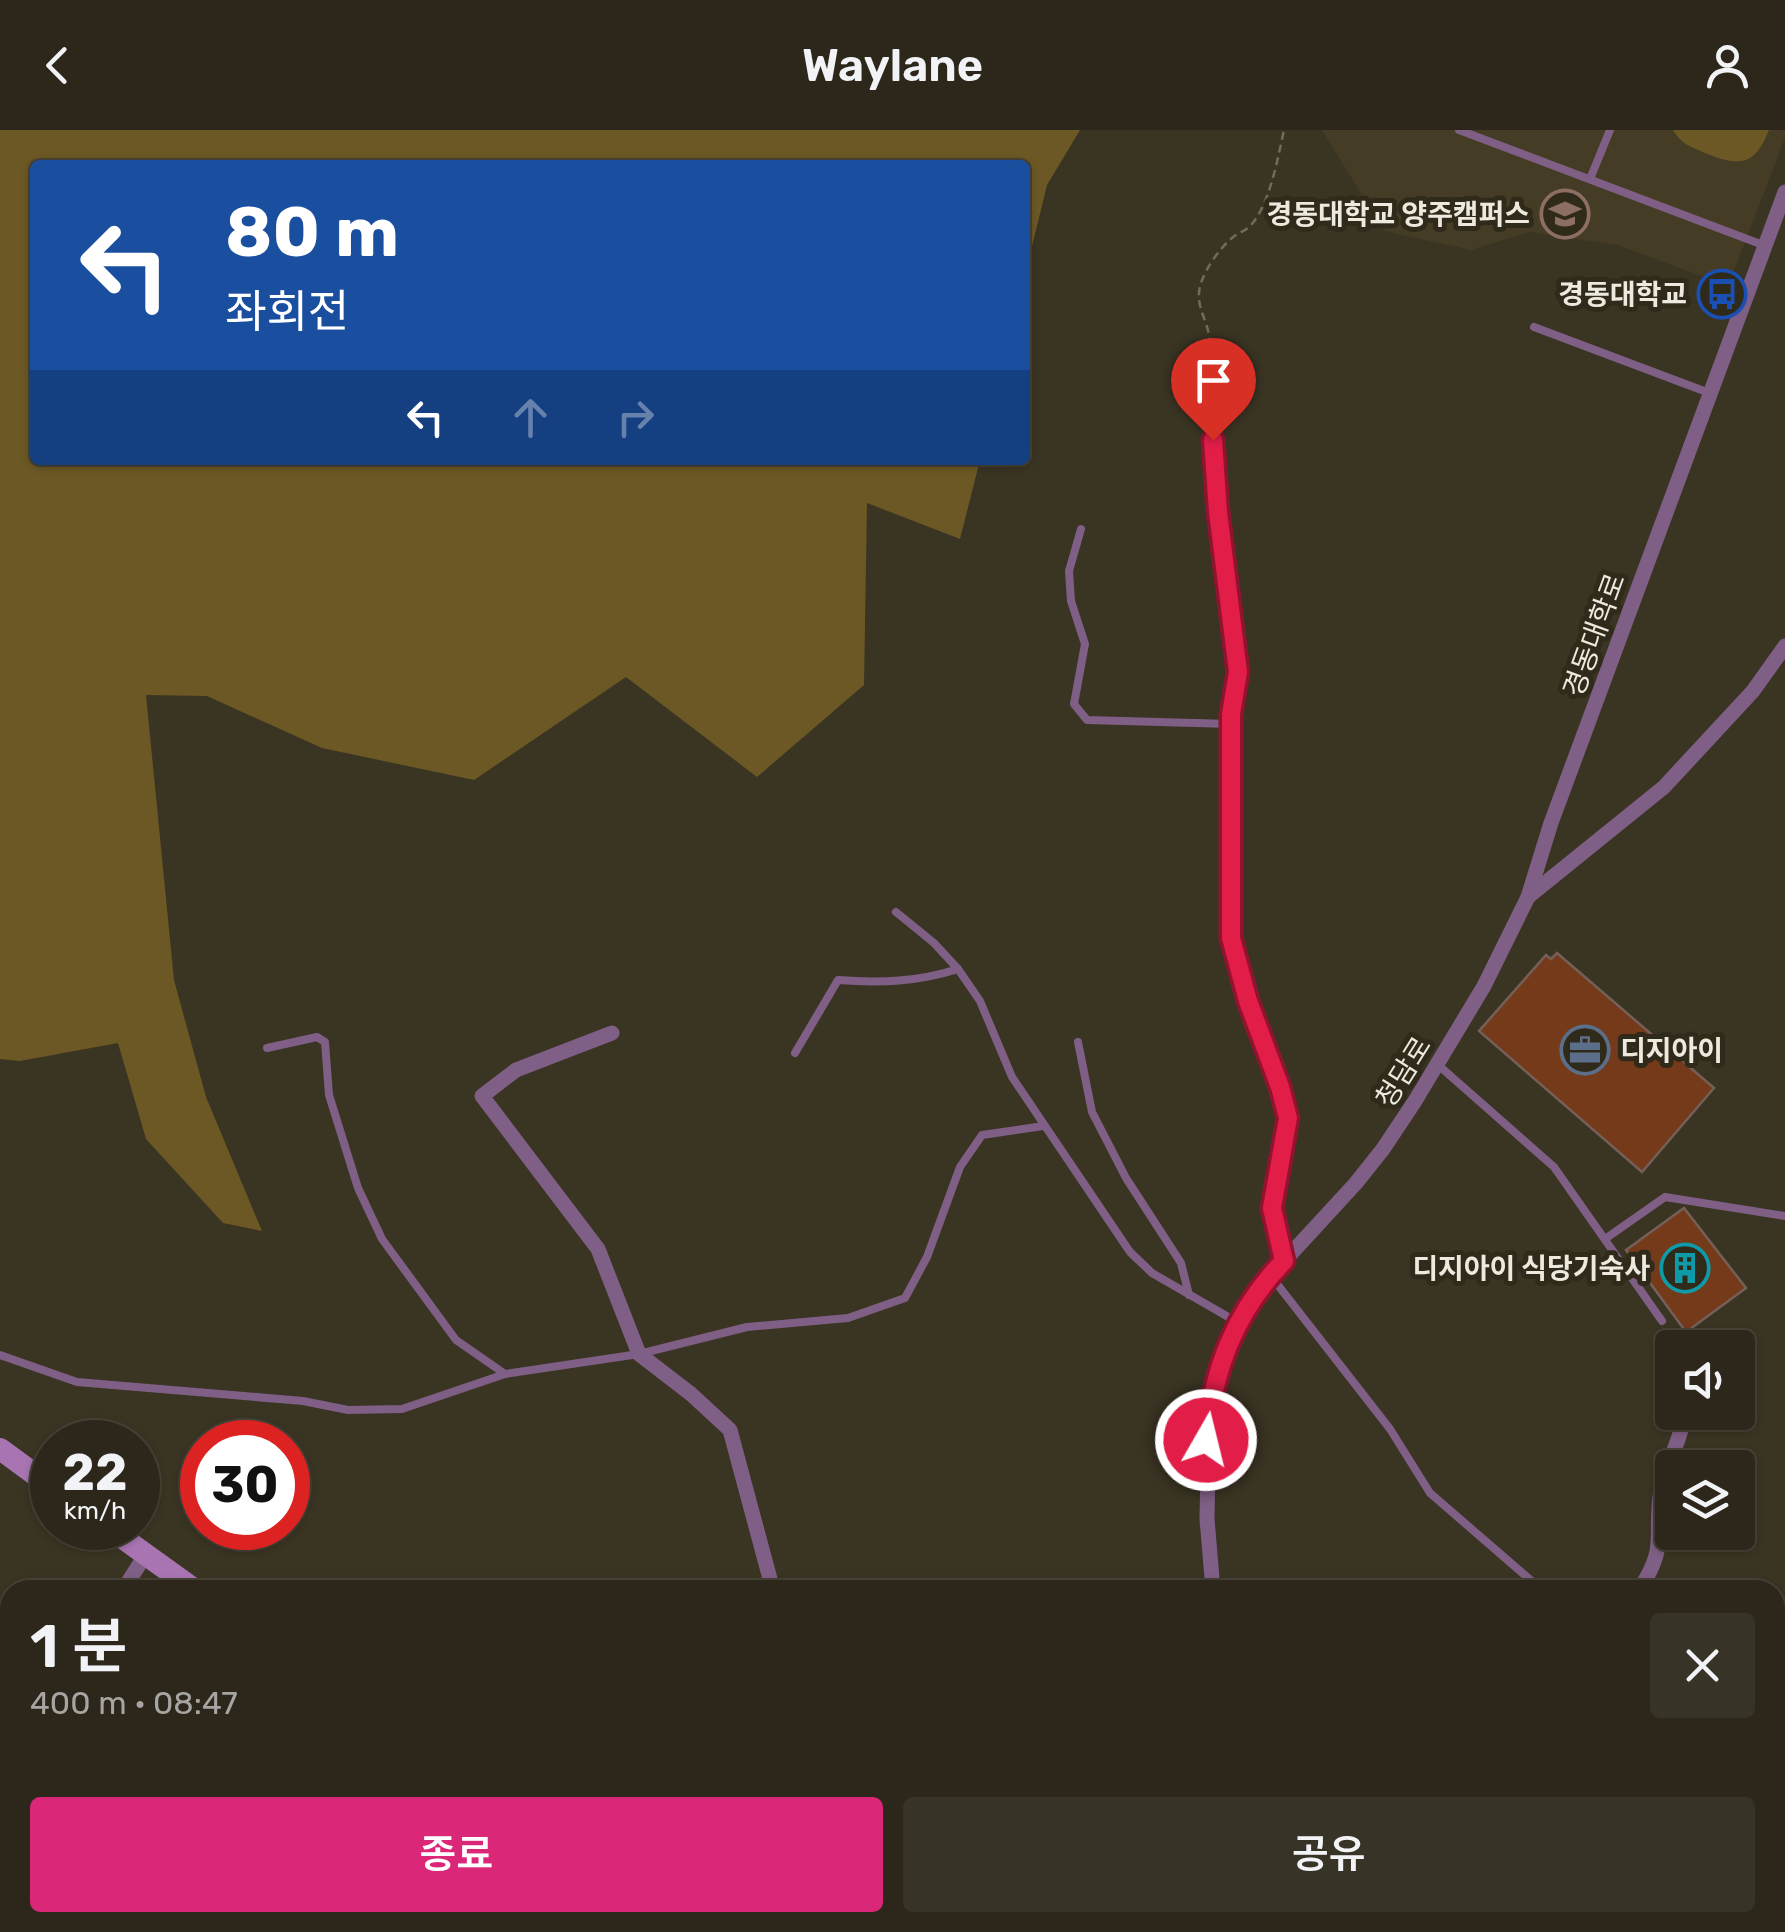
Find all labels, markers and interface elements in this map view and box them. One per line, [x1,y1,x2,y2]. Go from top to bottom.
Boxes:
icon: back [30,38,85,93]
icon: person [1700,38,1755,93]
text: Waylane [802,39,983,92]
school or university icon: 경동대학교 양주캠퍼스 [1539,188,1591,240]
text: 80 m [225,191,399,274]
place label: 경동대학교 양주캠퍼스 [1266,198,1530,231]
icon: left [60,200,190,330]
bus stop icon: 경동대학교 [1696,268,1748,320]
place label: 경동대학교 [1558,278,1687,311]
text: 좌회전 [225,285,349,338]
pin [1171,338,1256,441]
icon: arrive [1186,353,1241,408]
icon: left [398,390,453,445]
icon: ahead [503,390,558,445]
icon: right [608,390,663,445]
street label: 경동대학로 [1557,569,1632,701]
office icon: 디지아이 [1559,1024,1611,1076]
street label: 청담로 [1369,1031,1438,1114]
place label: 디지아이 [1620,1034,1723,1067]
building icon: 디지아이 식당기숙사 [1659,1242,1711,1294]
place label: 디지아이 식당기숙사 [1412,1252,1650,1285]
map controls [1655,1330,1755,1550]
button: sound [1655,1330,1755,1430]
position arrow [1154,1388,1258,1492]
speed limit sign: 30 [180,1420,310,1550]
text: 22 [63,1443,128,1503]
button: layers [1655,1450,1755,1550]
text: km/h [64,1496,126,1525]
text: 1 분 [30,1611,127,1682]
button: close [1650,1613,1755,1718]
text: 400 m · 08:47 [30,1684,238,1722]
button: 종료 [30,1797,883,1912]
button: 공유 [903,1797,1755,1912]

